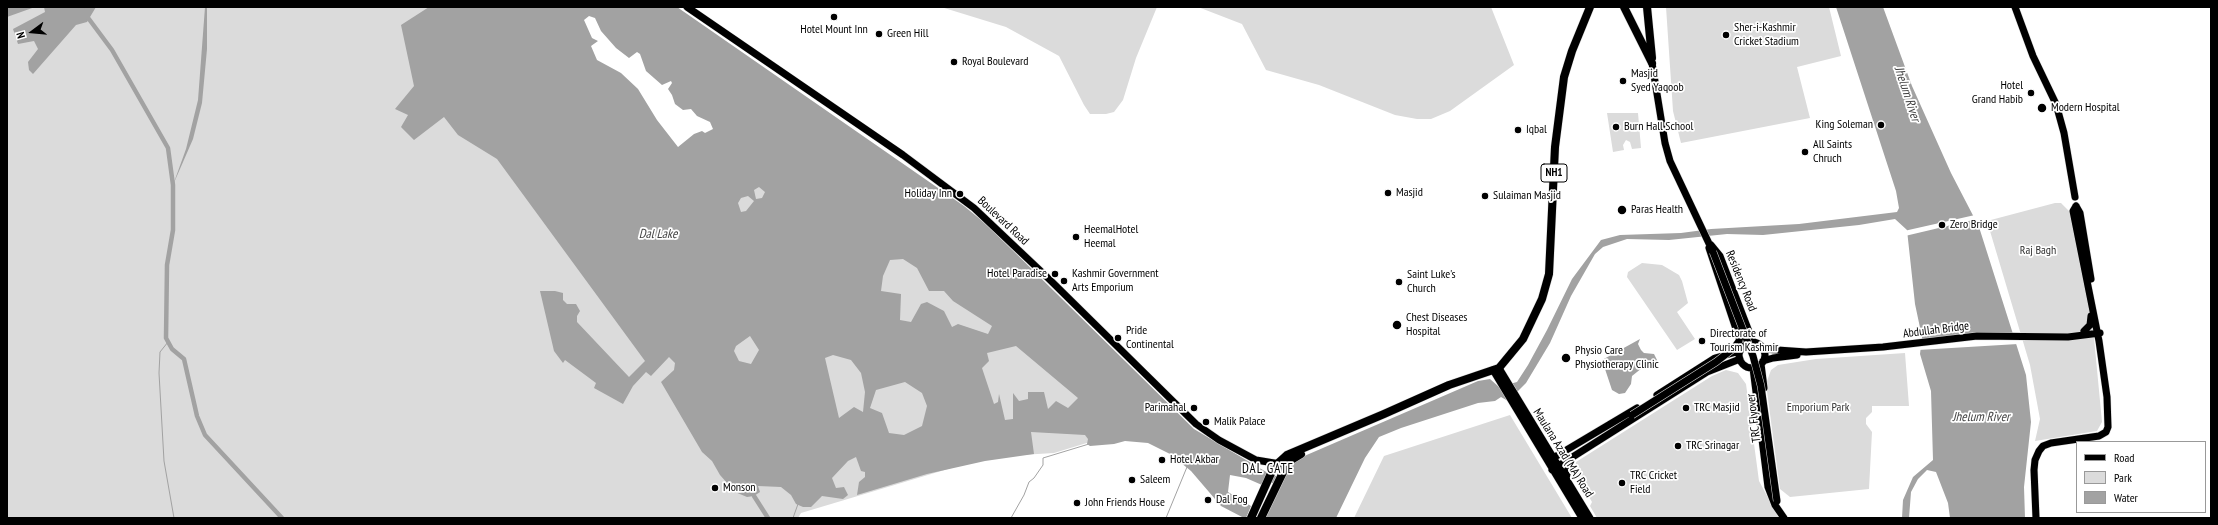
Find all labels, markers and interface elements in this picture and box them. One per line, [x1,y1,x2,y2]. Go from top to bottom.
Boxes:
north arrow [12,12,52,52]
marker: Hotel Mount Inn [829,12,839,22]
place label: Sher-i-Kashmir Cricket Stadium [1734,21,1799,49]
place label: Hotel Mount Inn [800,23,868,37]
place label: Green Hill [887,27,928,41]
marker: Green Hill [874,29,884,39]
marker: Sher-i-Kashmir Cricket Stadium [1721,30,1731,40]
text: N [13,31,28,40]
place label: Royal Boulevard [962,55,1029,69]
marker: Royal Boulevard [949,57,959,67]
water label: Jhelum River [1891,64,1923,124]
place label: Masjid Syed Yaqoob [1631,67,1684,95]
marker: Masjid Syed Yaqoob [1618,76,1628,86]
place label: Hotel Grand Habib [1972,79,2023,107]
marker: Hotel Grand Habib [2026,88,2036,98]
place label: Modern Hospital [2051,101,2119,115]
marker: Modern Hospital [2036,102,2048,114]
place label: King Soleman [1816,118,1873,132]
place label: Burn Hall School [1624,120,1693,134]
marker: King Soleman [1876,120,1886,130]
marker: Burn Hall School [1611,122,1621,132]
place label: Iqbal [1526,123,1547,137]
marker: Iqbal [1513,125,1523,135]
place label: All Saints Chruch [1813,138,1852,166]
marker: All Saints Chruch [1800,147,1810,157]
road number: NH1 [1541,164,1567,182]
place label: Masjid [1396,186,1423,200]
place label: Holiday Inn [905,187,952,201]
marker: Masjid [1383,188,1393,198]
marker: Holiday Inn [955,189,965,199]
place label: Sulaiman Masjid [1493,189,1561,203]
marker: Sulaiman Masjid [1480,191,1490,201]
street label: Boulevard Road [974,194,1032,248]
place label: Paras Health [1631,203,1683,217]
marker: Paras Health [1616,204,1628,216]
place label: Zero Bridge [1950,218,1998,232]
marker: Zero Bridge [1937,220,1947,230]
place label: HeemalHotel Heemal [1084,223,1138,251]
water label: Dal Lake [639,226,677,242]
marker: HeemalHotel Heemal [1071,232,1081,242]
park label: Raj Bagh [2020,244,2056,258]
street label: Residency Road [1722,249,1760,313]
place label: Hotel Paradise [987,267,1047,281]
place label: Kashmir Government Arts Emporium [1072,267,1159,295]
place label: Saint Luke's Church [1407,268,1456,296]
marker: Hotel Paradise [1050,269,1060,279]
marker: Kashmir Government Arts Emporium [1059,276,1069,286]
marker: Saint Luke's Church [1394,277,1404,287]
place label: Chest Diseases Hospital [1406,311,1467,339]
marker: Chest Diseases Hospital [1391,319,1403,331]
street label: Abdullah Bridge [1902,319,1970,341]
place label: Pride Continental [1126,324,1174,352]
place label: Directorate of Tourism Kashmir [1710,327,1778,355]
marker: Pride Continental [1113,333,1123,343]
marker: Directorate of Tourism Kashmir [1697,336,1707,346]
place label: Physio Care Physiotherapy Clinic [1575,344,1659,372]
marker: Physio Care Physiotherapy Clinic [1560,352,1572,364]
street label: TRC Flyover [1744,393,1764,443]
place label: Parimahal [1145,401,1186,415]
place label: TRC Masjid [1694,401,1740,415]
park label: Emporium Park [1787,401,1849,415]
marker: Parimahal [1189,403,1199,413]
marker: TRC Masjid [1681,403,1691,413]
street label: Maulana Azad (MA) Road [1530,406,1596,500]
water label: Jhelum River [1952,409,2010,425]
place label: Malik Palace [1214,415,1266,429]
marker: Malik Palace [1201,417,1211,427]
place label: TRC Srinagar [1686,439,1739,453]
marker: TRC Srinagar [1673,441,1683,451]
legend [2076,441,2206,513]
text: Road [2114,450,2134,465]
place label: Hotel Akbar [1170,453,1219,467]
marker: Hotel Akbar [1157,455,1167,465]
district label: DAL GATE [1242,461,1294,477]
place label: TRC Cricket Field [1630,469,1677,497]
text: Park [2114,470,2132,485]
place label: Saleem [1140,473,1170,487]
marker: Saleem [1127,475,1137,485]
marker: TRC Cricket Field [1617,478,1627,488]
place label: Monson [723,481,756,495]
marker: Monson [710,483,720,493]
text: Water [2114,490,2138,505]
place label: Dal Fog [1216,493,1248,507]
marker: Dal Fog [1203,495,1213,505]
place label: John Friends House [1085,496,1165,510]
marker: John Friends House [1072,498,1082,508]

